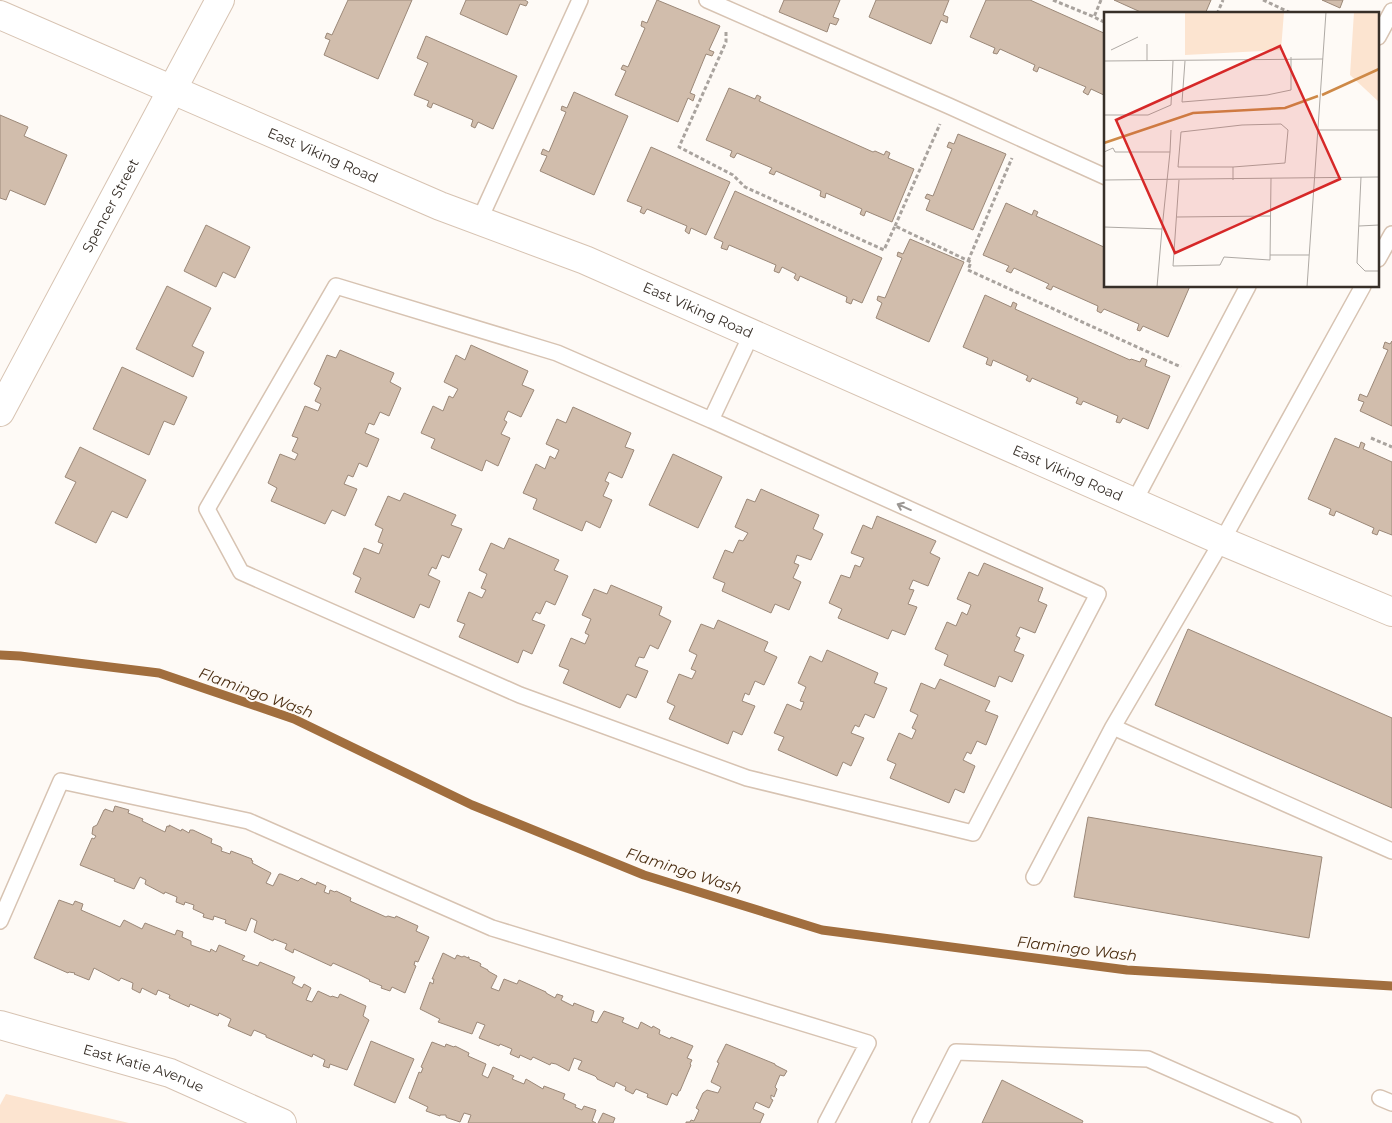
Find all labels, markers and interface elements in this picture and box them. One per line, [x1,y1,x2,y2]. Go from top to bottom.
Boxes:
inset map [1104,12,1380,288]
street label: East Viking Road [265,123,381,187]
street label: Spencer Street [78,155,143,256]
street label: East Viking Road [640,278,756,342]
street label: East Viking Road [1010,441,1126,505]
one-way arrow [897,501,912,511]
water label: Flamingo Wash [196,663,316,722]
water label: Flamingo Wash [624,843,744,898]
water label: Flamingo Wash [1016,932,1138,965]
street label: East Katie Avenue [81,1040,207,1096]

